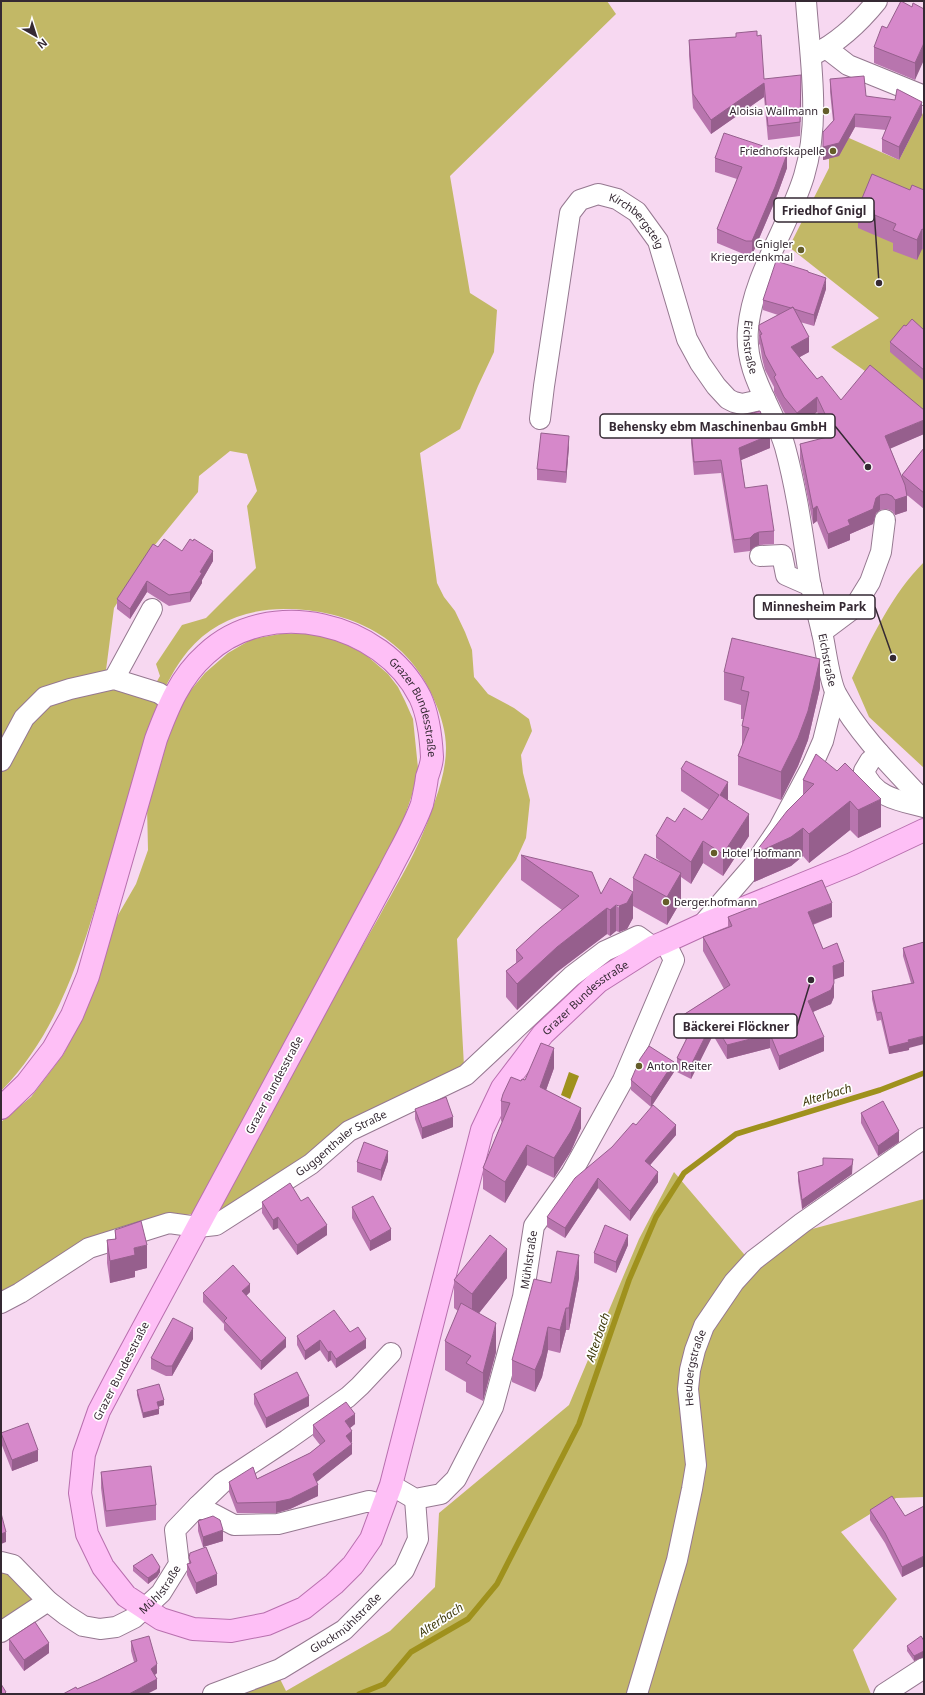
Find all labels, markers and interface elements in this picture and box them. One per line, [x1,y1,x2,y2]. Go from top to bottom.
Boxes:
north arrow [16,16,56,56]
text: N [34,36,51,53]
place label: Aloisia Wallmann [730,103,818,118]
marker: Aloisia Wallmann [821,106,831,116]
place label: Friedhofskapelle [740,143,825,158]
marker: Friedhofskapelle [828,146,838,156]
street label: Kirchbergsteig [608,189,668,250]
callout: Friedhof Gnigl [774,198,874,222]
text: Friedhof Gnigl [782,202,866,219]
place label: Gnigler Kriegerdenkmal [710,236,793,264]
marker: Gnigler Kriegerdenkmal [796,245,806,255]
street label: Eichstraße [741,319,762,376]
callout: Behensky ebm Maschinenbau GmbH [600,414,835,438]
text: Behensky ebm Maschinenbau GmbH [609,418,827,435]
callout: Minnesheim Park [754,595,875,619]
text: Minnesheim Park [762,598,867,615]
street label: Eichstraße [815,632,841,688]
street label: Grazer Bundesstraße [386,654,440,758]
place label: Hotel Hofmann [722,845,801,860]
marker: Hotel Hofmann [709,848,719,858]
place label: berger.hofmann [674,894,757,909]
marker: berger.hofmann [661,897,671,907]
street label: Grazer Bundesstraße [538,957,631,1038]
callout: Bäckerei Flöckner [674,1014,797,1038]
text: Bäckerei Flöckner [683,1018,790,1035]
street label: Grazer Bundesstraße [241,1033,306,1136]
place label: Anton Reiter [647,1058,712,1073]
marker: Anton Reiter [634,1061,644,1071]
water label: Alterbach [799,1079,854,1110]
street label: Guggenthaler Straße [292,1106,389,1179]
street label: Mühlstraße [516,1229,540,1290]
water label: Alterbach [581,1310,614,1365]
street label: Grazer Bundesstraße [89,1319,152,1423]
street label: Heubergstraße [680,1327,709,1407]
street label: Mühlstraße [135,1562,184,1617]
street label: Glockmühlstraße [307,1589,384,1656]
water label: Alterbach [414,1599,467,1641]

